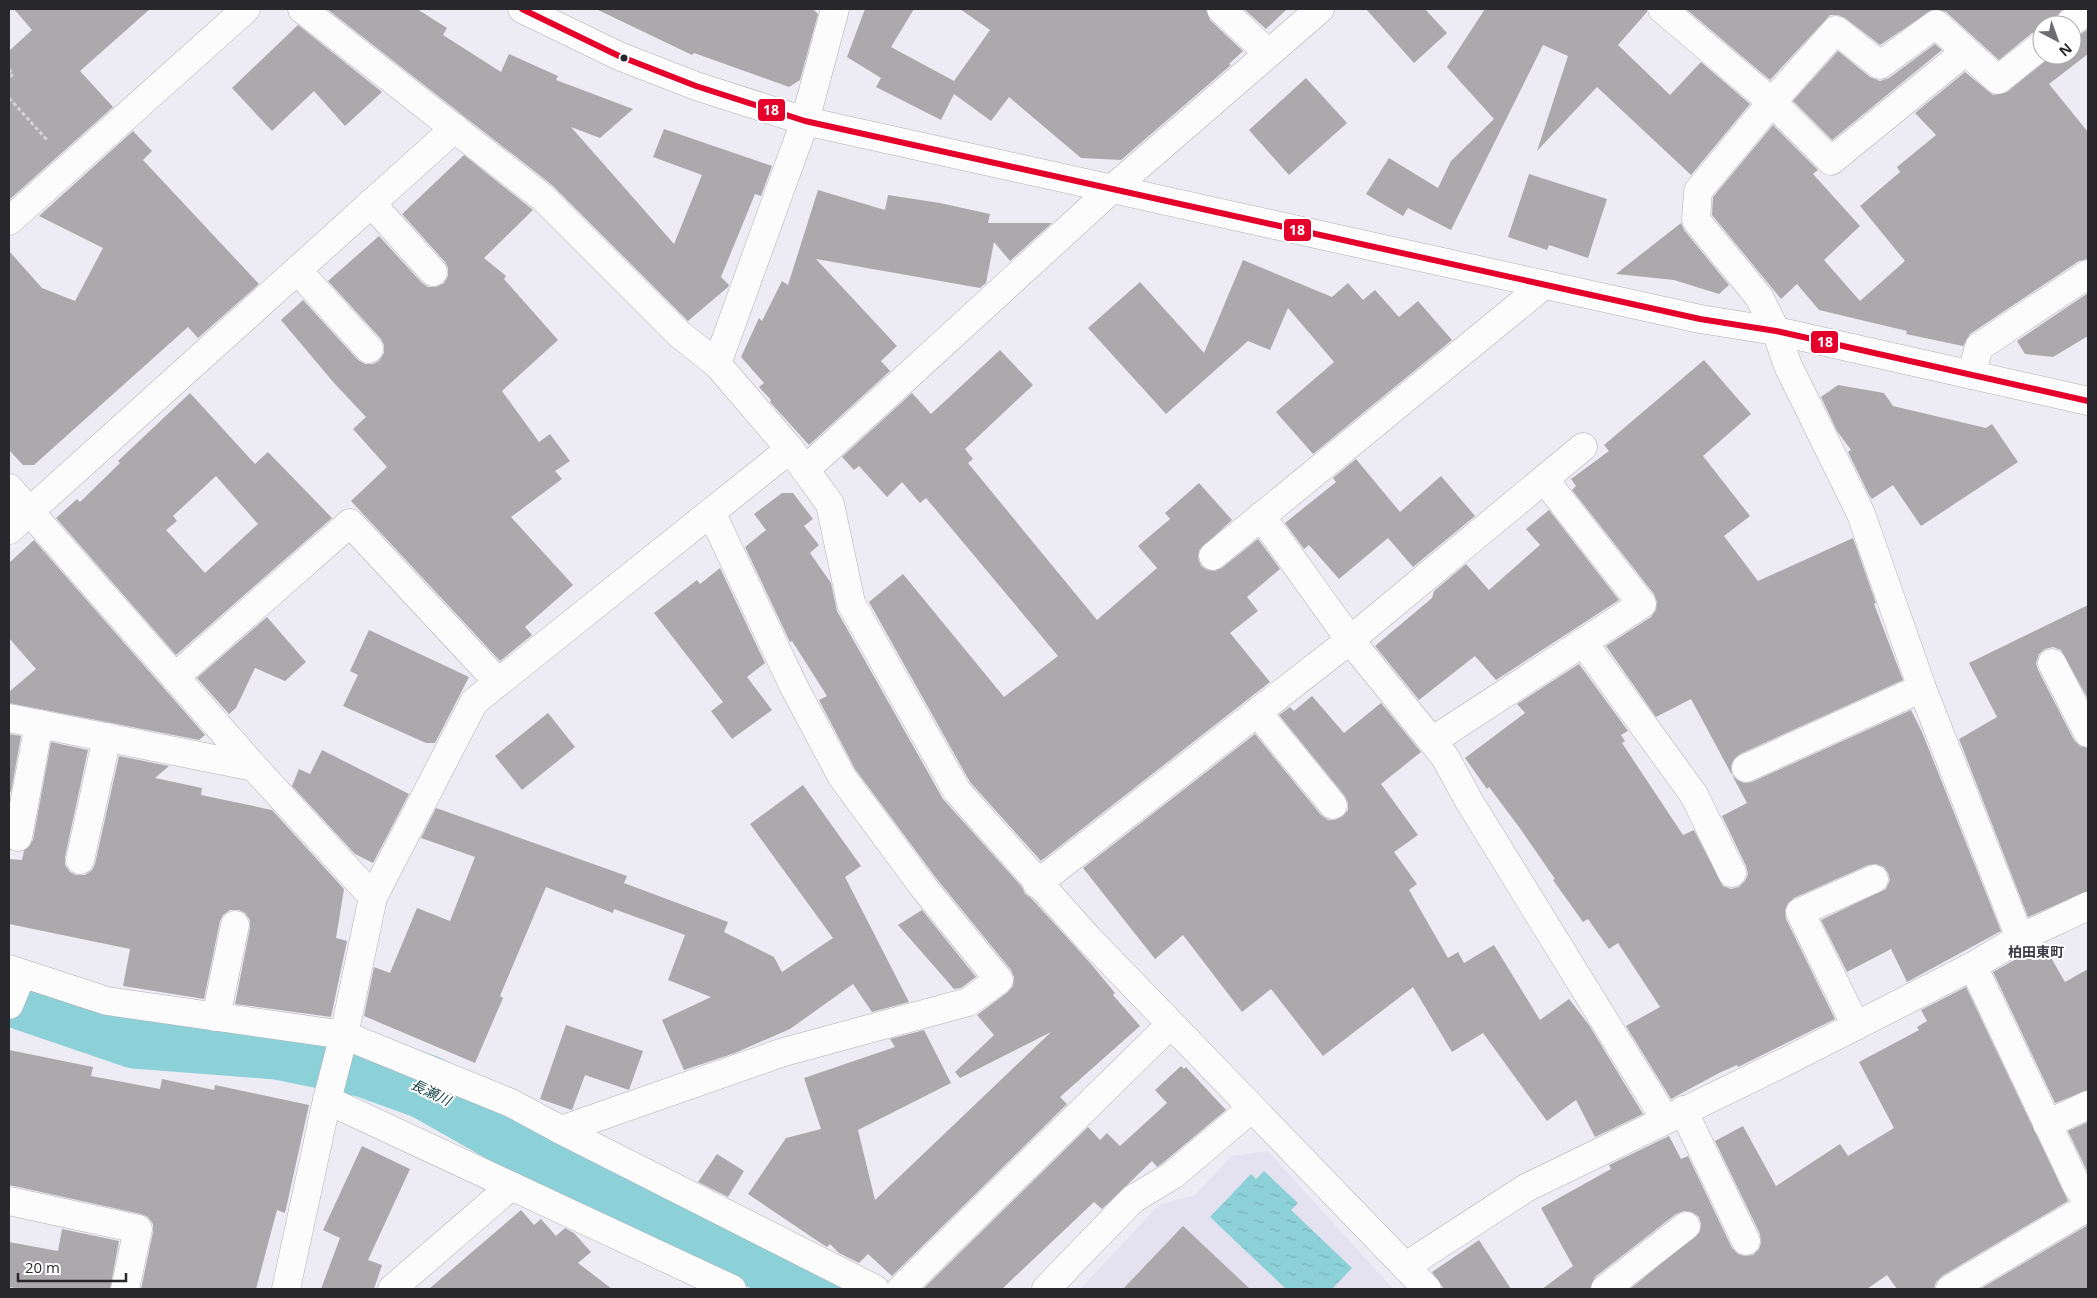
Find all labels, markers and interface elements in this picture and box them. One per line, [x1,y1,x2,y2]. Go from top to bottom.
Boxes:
north arrow [2032,15,2082,65]
text: N [2055,39,2076,61]
unlabelled marker [619,53,629,63]
line badge: 18 [757,98,786,122]
text: 18 [763,100,779,119]
line badge: 18 [1283,218,1312,242]
text: 18 [1289,220,1305,239]
line badge: 18 [1810,330,1839,354]
text: 18 [1817,332,1833,351]
district label: 柏田東町 [2008,942,2064,961]
water label: 長瀬川 [408,1074,456,1111]
scale bar [18,1250,125,1282]
text: 20 m [25,1257,60,1277]

